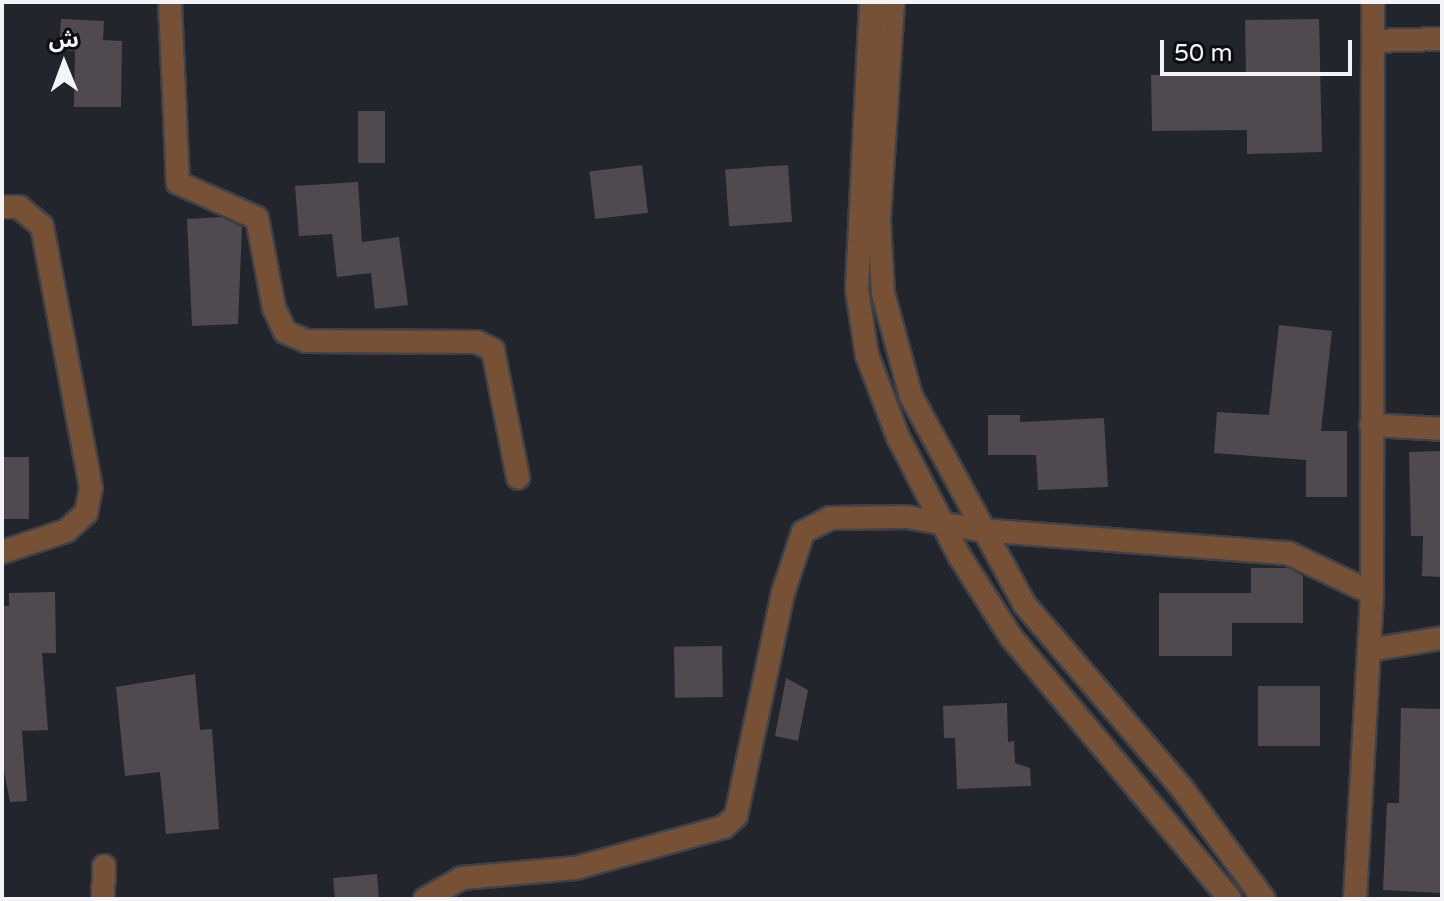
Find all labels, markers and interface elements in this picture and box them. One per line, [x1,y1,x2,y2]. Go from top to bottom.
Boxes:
north arrow [24,24,104,104]
scale bar [1164,24,1356,74]
text: ش [48,27,79,53]
text: 50 m [1174,39,1232,68]

